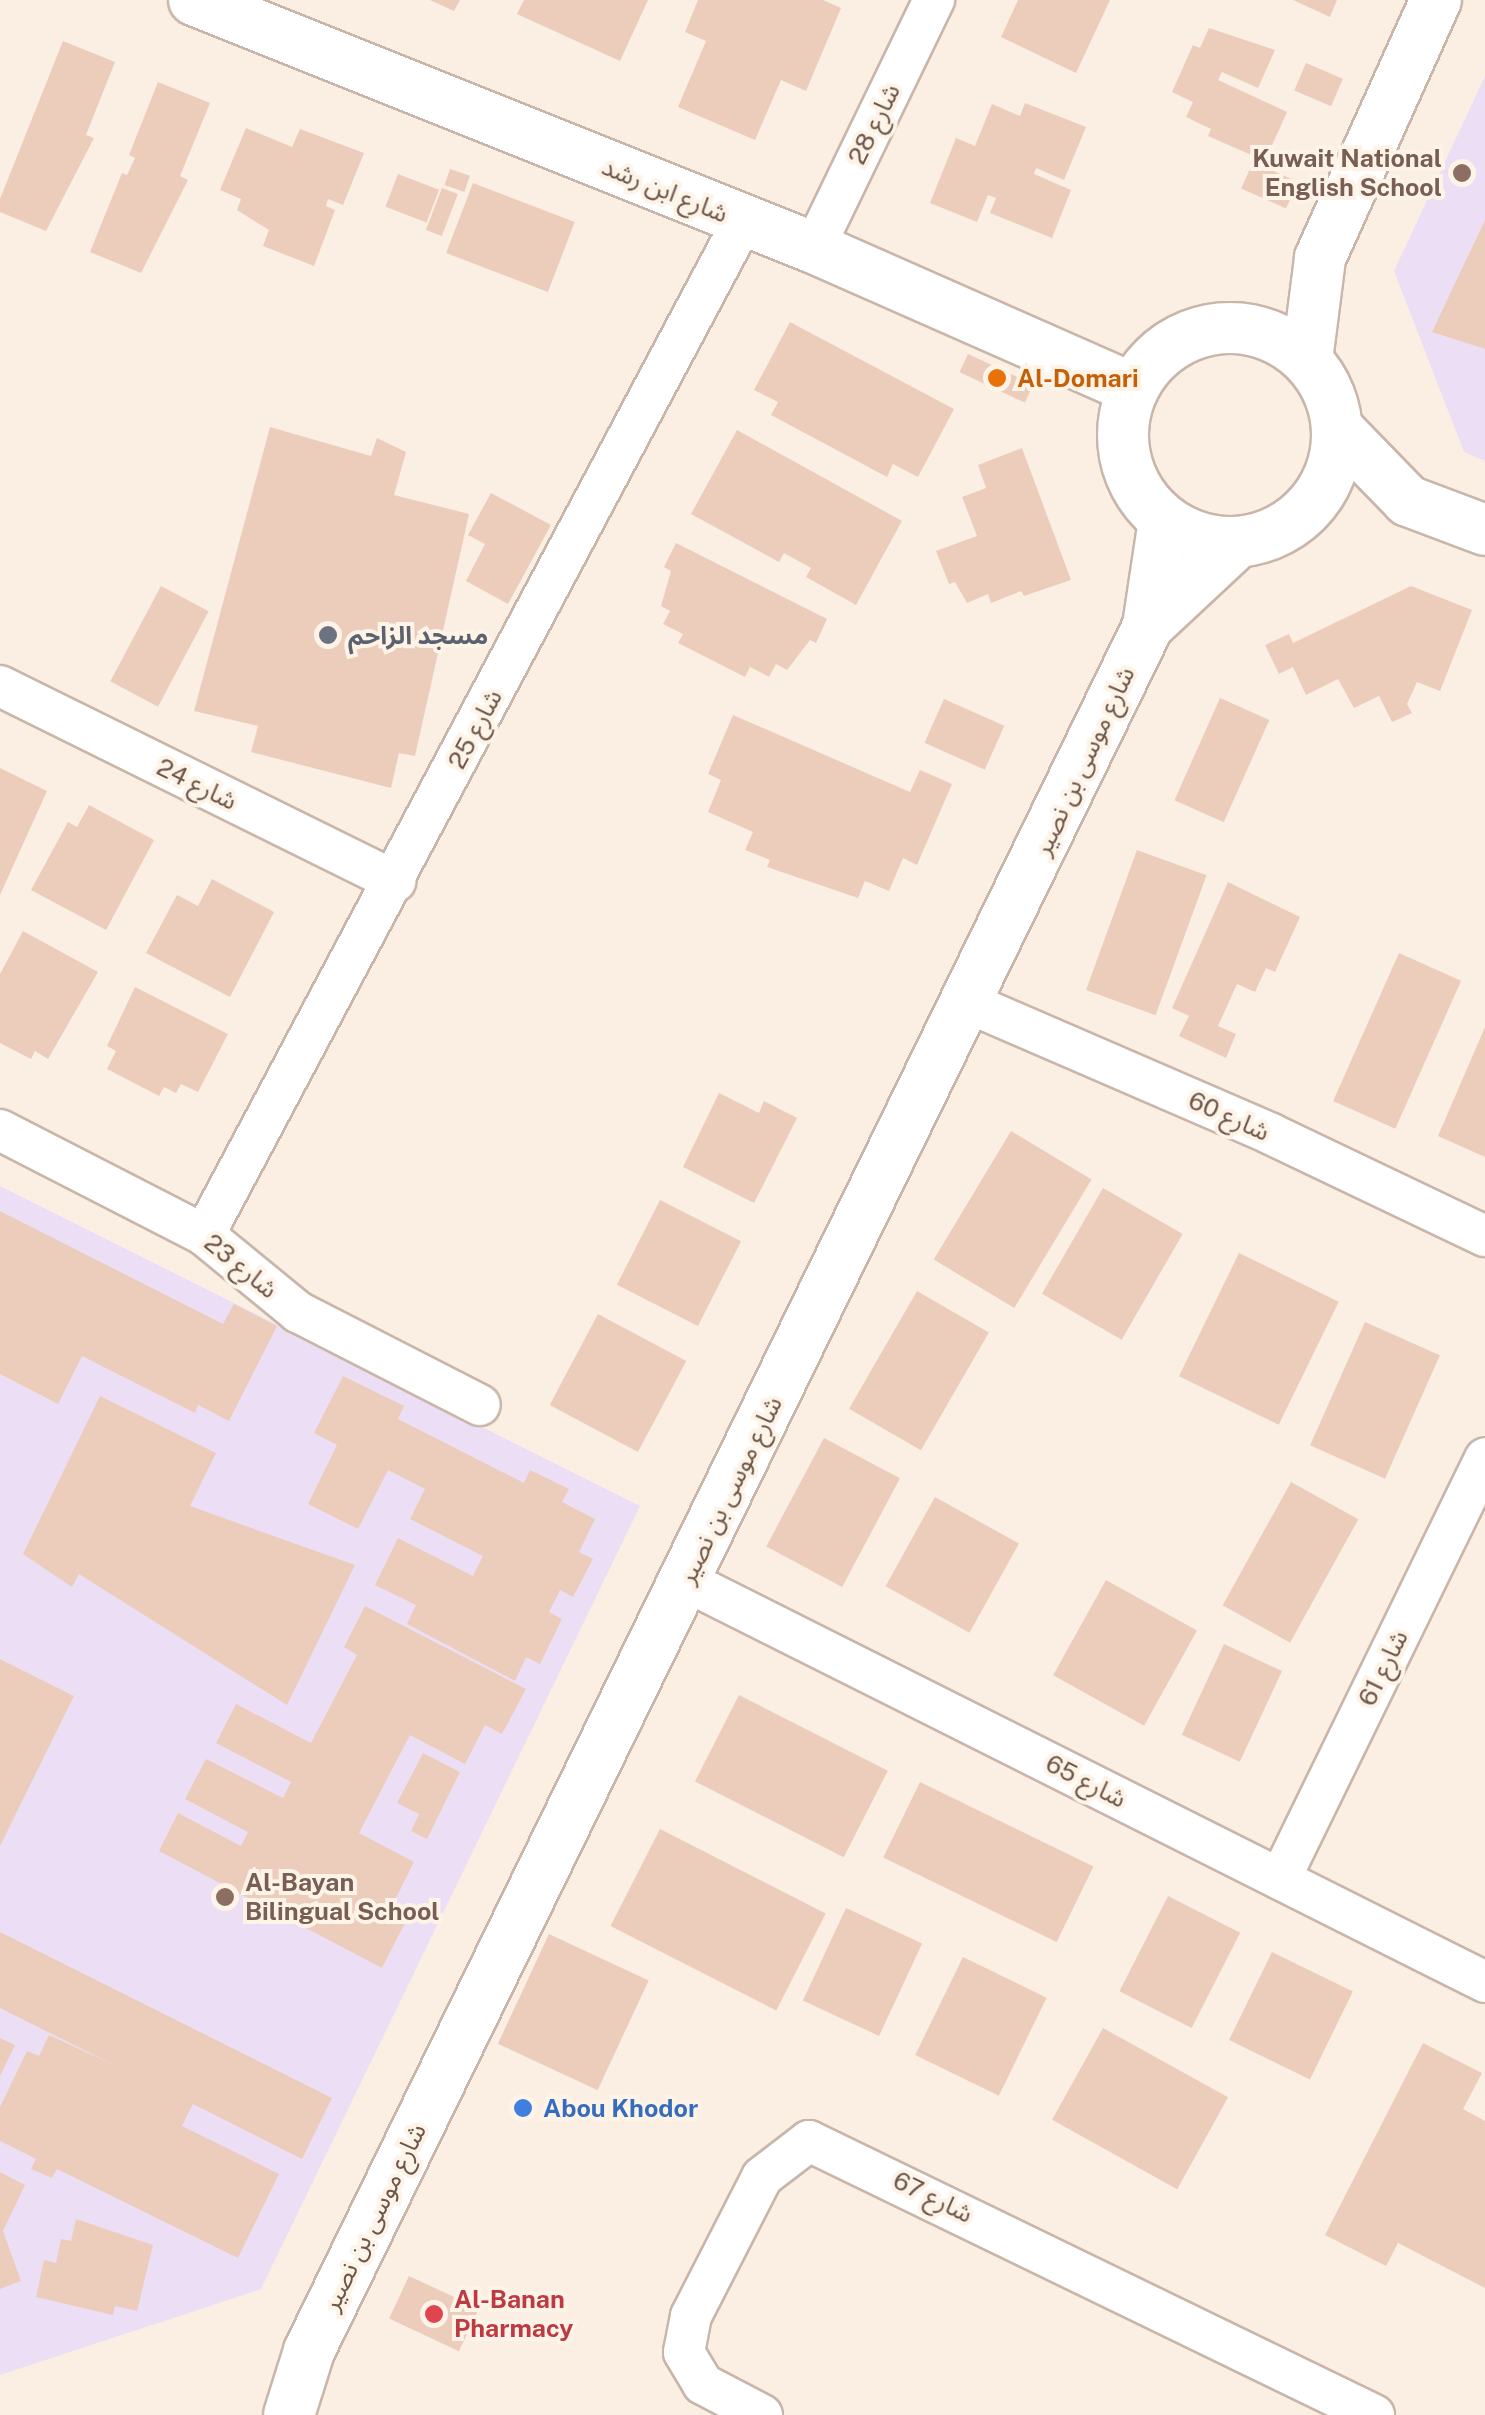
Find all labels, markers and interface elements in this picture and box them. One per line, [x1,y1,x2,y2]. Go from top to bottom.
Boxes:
street label: شارع 28 [842,79,906,169]
place label: Kuwait National English School [1252,144,1442,203]
street label: شارع ابن رشد [598,151,732,229]
marker: Kuwait National English School [1451,162,1473,184]
place label: Al-Domari [1017,363,1139,393]
marker: Al-Domari [986,367,1008,389]
place label: مسجد الزاحم [348,620,488,650]
marker: مسجد الزاحم [317,624,339,646]
street label: شارع موسى بن نصير [1027,662,1141,860]
street label: شارع 25 [442,684,508,774]
street label: شارع 24 [152,752,242,816]
street label: شارع 60 [1184,1085,1274,1147]
street label: شارع 23 [198,1227,284,1305]
street label: شارع موسى بن نصير [672,1392,788,1588]
street label: شارع 61 [1352,1625,1414,1711]
street label: شارع 65 [1041,1748,1131,1814]
place label: Al-Bayan Bilingual School [245,1868,439,1927]
marker: Al-Bayan Bilingual School [214,1886,236,1908]
place label: Abou Khodor [543,2093,698,2123]
marker: Abou Khodor [512,2097,534,2119]
street label: شارع موسى بن نصير [316,2119,432,2315]
street label: شارع 67 [888,2165,978,2229]
place label: Al-Banan Pharmacy [454,2285,573,2344]
marker: Al-Banan Pharmacy [423,2303,445,2325]

